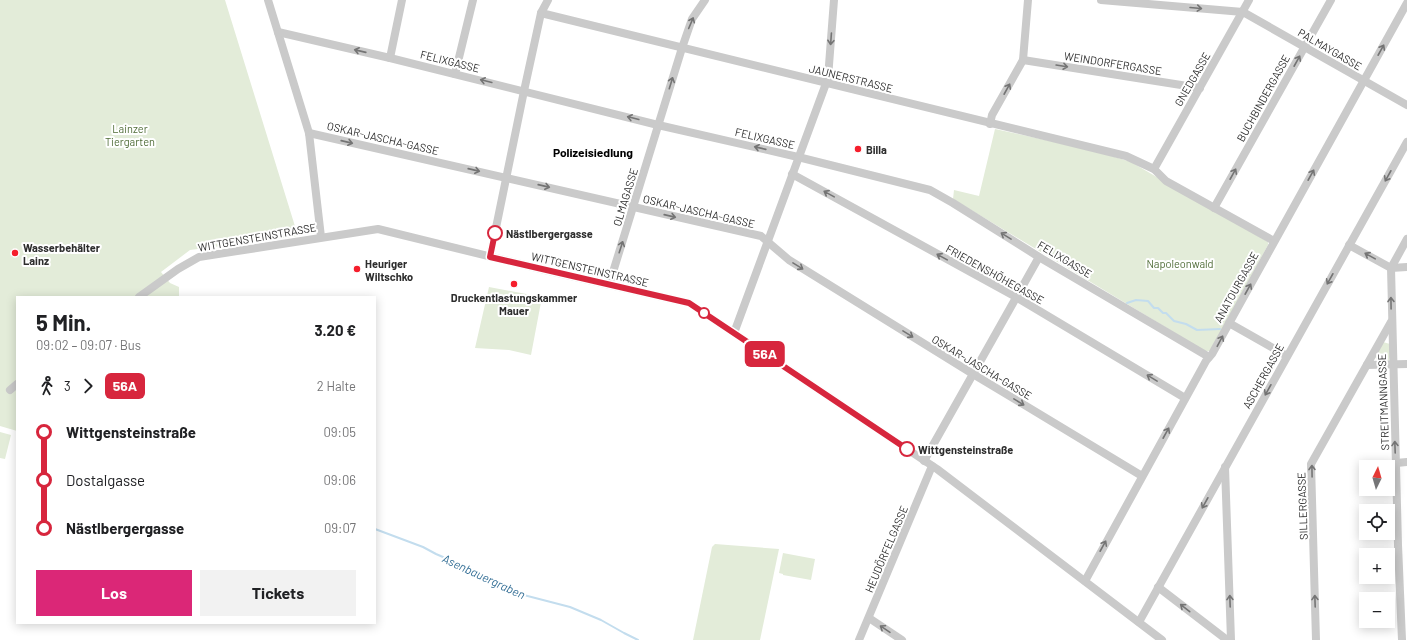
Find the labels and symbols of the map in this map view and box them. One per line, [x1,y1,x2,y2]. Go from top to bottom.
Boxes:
one-way arrow [1189,4,1202,12]
one-way arrow [688,17,696,29]
street label: PALMAYGASSE [1296,26,1364,73]
one-way arrow [827,32,835,45]
one-way arrow [1378,44,1385,56]
one-way arrow [353,46,366,54]
street label: FELIXGASSE [419,47,481,75]
street label: WEINDORFERGASSE [1063,49,1163,77]
street label: GNEDGASSE [1171,49,1213,108]
street label: BUCHBINDERGASSE [1234,52,1292,144]
one-way arrow [1294,55,1302,67]
street label: JAUNERSTRASSE [808,61,895,95]
one-way arrow [1055,62,1068,70]
one-way arrow [668,76,675,89]
one-way arrow [480,77,493,85]
one-way arrow [1004,83,1012,95]
one-way arrow [627,114,640,122]
street label: OSKAR-JASCHA-GASSE [326,119,440,157]
park label: Lainzer Tiergarten [105,122,155,148]
street label: FELIXGASSE [734,125,796,151]
one-way arrow [340,138,353,146]
place label: Billa [866,143,887,156]
one-way arrow [754,144,767,151]
marker: Billa [853,144,863,154]
district label: Polizeisiedlung [553,145,633,159]
street label: OLMAGASSE [610,166,640,228]
one-way arrow [467,167,480,175]
one-way arrow [1230,168,1238,180]
one-way arrow [1307,170,1315,182]
one-way arrow [1383,170,1391,182]
one-way arrow [537,183,550,191]
one-way arrow [823,190,835,197]
street label: OSKAR-JASCHA-GASSE [642,192,756,230]
one-way arrow [664,213,677,220]
street label: WITTGENSTEINSTRASSE [197,220,318,254]
marker: Nästlbergergasse [487,225,503,241]
place label: Nästlbergergasse [506,227,593,240]
one-way arrow [1000,231,1012,239]
street label: FELIXGASSE [1036,238,1095,280]
place label: Wasserbehälter Lainz [23,241,101,267]
one-way arrow [618,241,625,254]
street label: FRIEDENSHÖHEGASSE [944,241,1047,307]
marker: Wasserbehälter Lainz [10,248,20,258]
street label: WITTGENSTEINSTRASSE [530,249,650,289]
street label: ANATOURGASSE [1211,249,1261,325]
one-way arrow [936,252,948,260]
one-way arrow [1364,252,1376,260]
place label: Heuriger Wiltschko [365,257,413,283]
park label: Napoleonwald [1146,257,1214,270]
one-way arrow [792,262,804,270]
marker: Heuriger Wiltschko [352,264,362,274]
one-way arrow [1325,273,1333,285]
marker: Druckentlastungskammer Mauer [509,279,519,289]
one-way arrow [1244,283,1252,295]
place label: Druckentlastungskammer Mauer [451,291,578,317]
one-way arrow [1387,297,1395,310]
unlabelled marker [698,307,710,319]
one-way arrow [902,331,914,339]
street label: OSKAR-JASCHA-GASSE [930,332,1035,402]
one-way arrow [1216,335,1224,347]
line badge: 56A [742,341,788,367]
street label: ASCHERGASSE [1240,341,1286,411]
street label: STREITMANNGASSE [1375,353,1391,451]
one-way arrow [1146,374,1158,382]
one-way arrow [1264,384,1271,396]
one-way arrow [1013,399,1025,407]
one-way arrow [1163,427,1171,439]
marker: Wittgensteinstraße [899,441,915,457]
one-way arrow [1391,441,1399,454]
place label: Wittgensteinstraße [918,443,1013,456]
north arrow [1359,460,1395,496]
one-way arrow [1308,465,1316,478]
street label: SILLERGASSE [1294,472,1310,540]
one-way arrow [1200,497,1208,509]
street label: HEUDÖRFELGASSE [861,503,910,594]
one-way arrow [1100,541,1108,553]
water label: Asenbauergraben [440,551,528,601]
one-way arrow [1226,595,1234,608]
one-way arrow [1311,595,1319,608]
one-way arrow [1180,603,1191,612]
one-way arrow [880,625,891,633]

